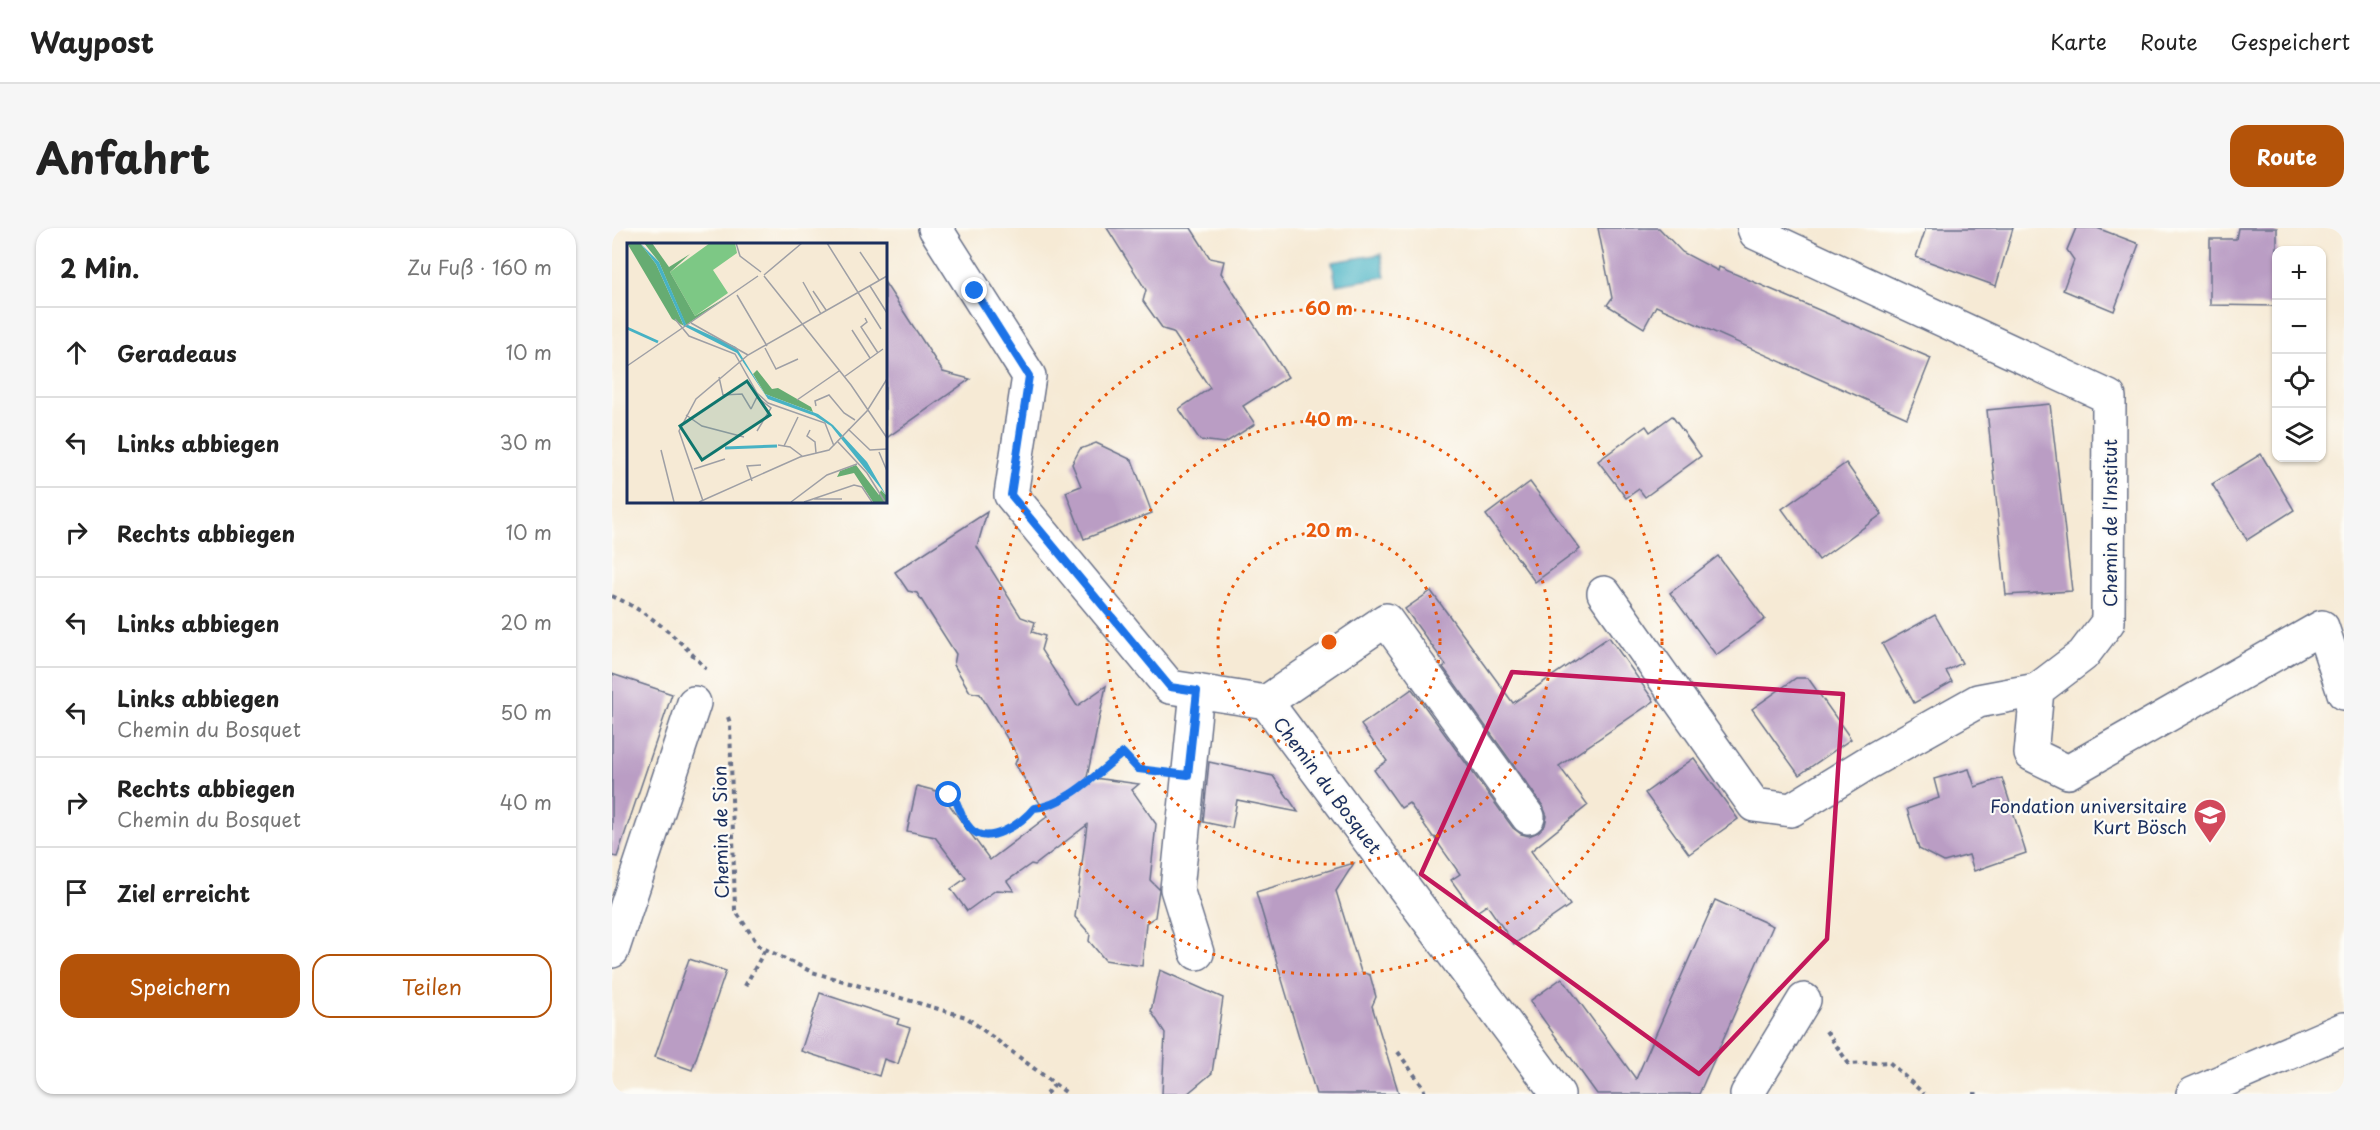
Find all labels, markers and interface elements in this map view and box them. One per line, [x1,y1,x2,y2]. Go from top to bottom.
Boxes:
text: Waypost [30,20,154,63]
text: Karte [2050,25,2107,57]
text: Route [2140,25,2198,57]
text: Gespeichert [2231,25,2350,57]
text: Anfahrt [36,125,210,188]
button: Route [2230,125,2344,187]
inset map [627,243,886,502]
map controls [2272,246,2326,462]
button: + [2272,246,2326,300]
text: 2 Min. [60,248,139,287]
text: Zu Fuß · 160 m [407,252,552,282]
route end [961,277,987,303]
text: 60 m [1305,294,1353,321]
button: − [2272,300,2326,354]
icon: ahead [60,336,93,369]
text: Geradeaus [117,336,237,369]
text: 10 m [505,337,552,367]
button: locate [2272,354,2326,408]
text: 40 m [1305,405,1353,432]
button: layers [2272,408,2326,462]
icon: left [60,426,93,459]
text: Links abbiegen [117,426,279,459]
text: 30 m [499,427,552,457]
street label: Chemin de l'Institut [2096,439,2123,607]
icon: right [60,516,93,549]
text: Rechts abbiegen [117,516,295,549]
text: 20 m [1306,516,1352,543]
text: 10 m [505,517,552,547]
icon: left [60,606,93,639]
text: Links abbiegen [117,606,279,639]
text: 20 m [500,607,552,637]
centre of rings [1319,632,1339,652]
text: Links abbiegen [117,681,279,714]
icon: left [60,696,93,729]
text: 50 m [500,697,552,727]
street label: Chemin du Bosquet [1267,711,1389,859]
text: Chemin du Bosquet [117,714,301,744]
street label: Chemin de Sion [705,765,735,899]
text: Rechts abbiegen [117,771,295,804]
route start [935,781,961,807]
icon: right [60,786,93,819]
text: 40 m [500,787,552,817]
place label: Fondation universitaire Kurt Bösch [1990,792,2187,840]
school or university icon: Fondation universitaire Kurt Bösch [2192,797,2228,844]
text: Chemin du Bosquet [117,804,301,834]
icon: arrive [60,876,93,909]
text: Ziel erreicht [117,876,250,909]
button: Speichern [60,954,300,1018]
button: Teilen [312,954,552,1018]

